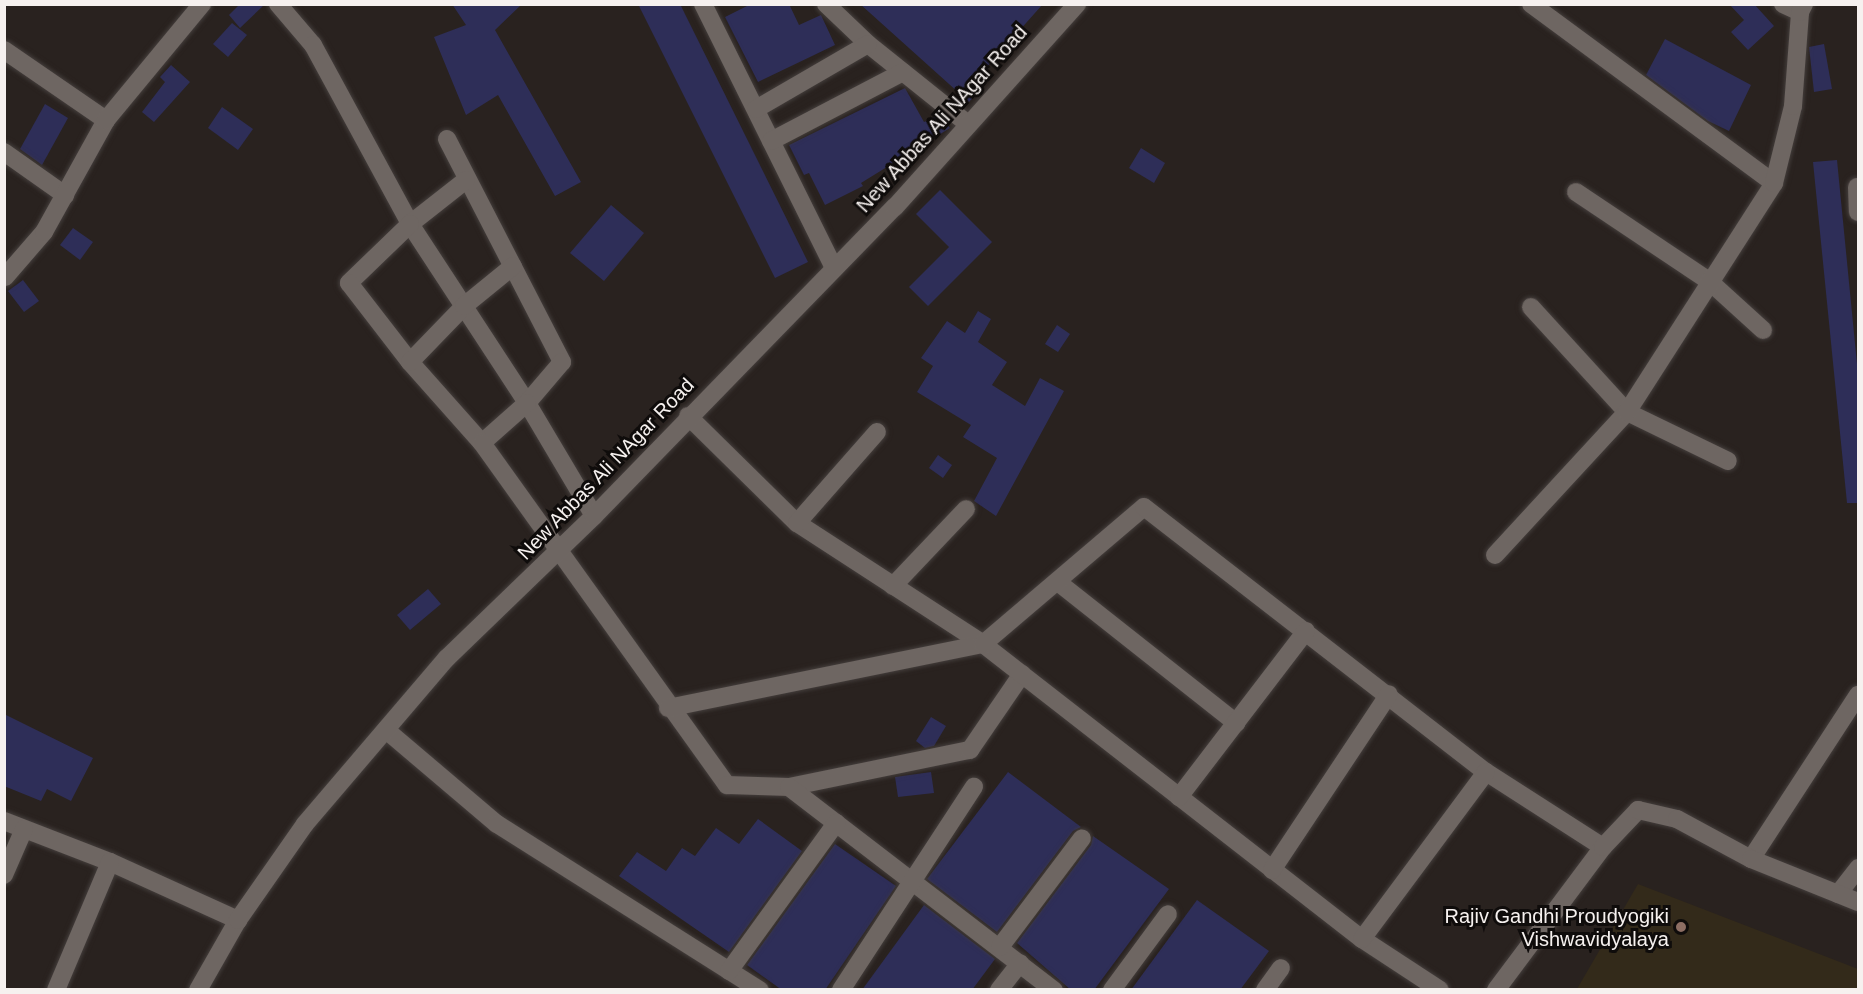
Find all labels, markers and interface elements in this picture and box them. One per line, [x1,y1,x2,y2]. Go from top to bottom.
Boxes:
street label: New Abbas Ali NAgar Road [851,20,1033,218]
street label: New Abbas Ali NAgar Road [512,372,700,566]
place label: Rajiv Gandhi Proudyogiki Vishwavidyalaya [1444,904,1669,951]
marker: Rajiv Gandhi Proudyogiki Vishwavidyalaya [1674,920,1688,934]

